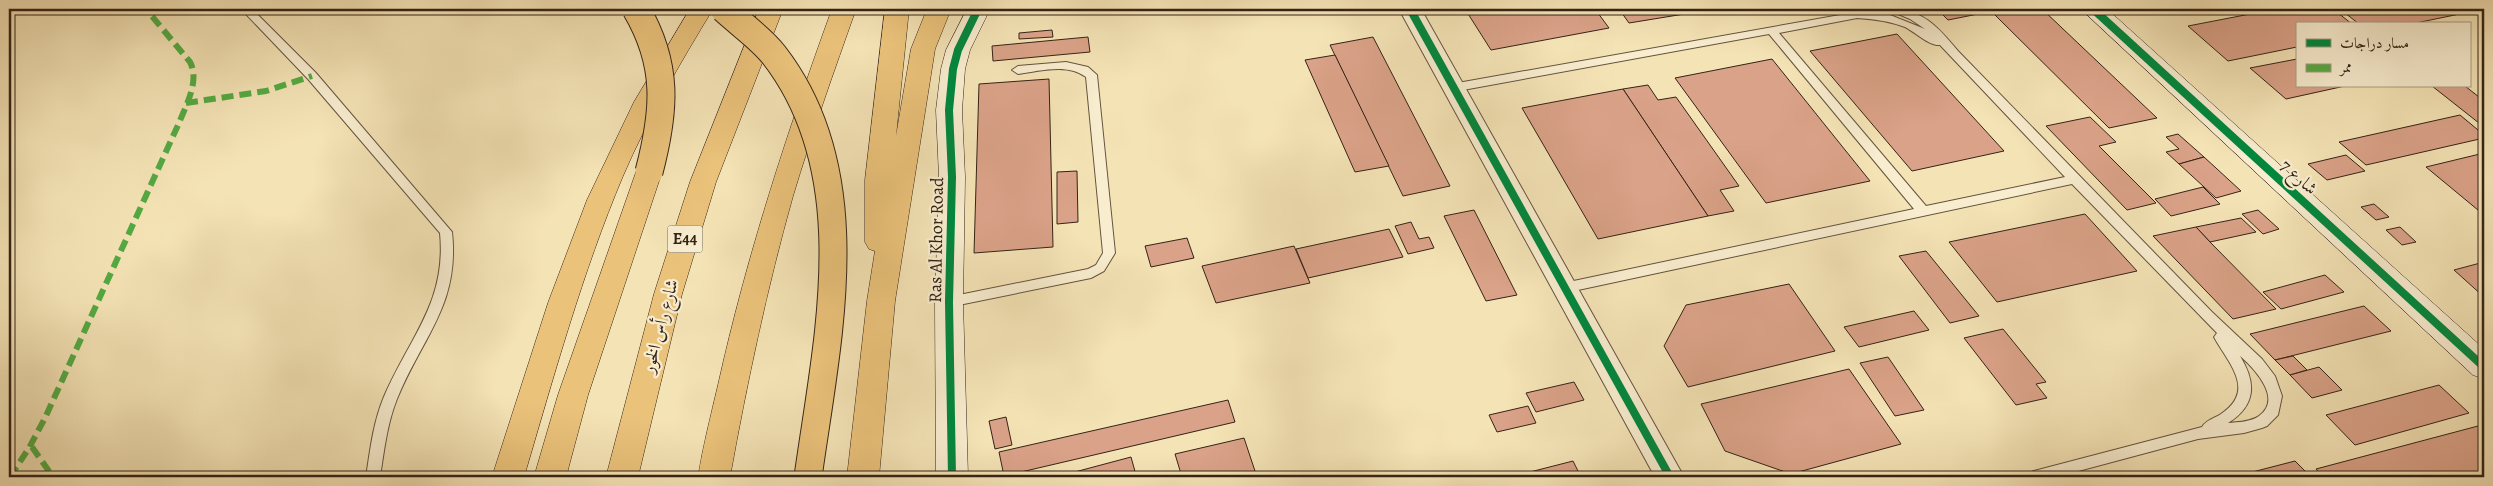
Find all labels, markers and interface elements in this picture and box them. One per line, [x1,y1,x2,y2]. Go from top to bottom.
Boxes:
legend [2296,22,2470,88]
text: مسار دراجات [2340,33,2409,53]
text: ممر [2338,57,2352,77]
street label: شارع 7 [2273,154,2323,202]
street label: Ras Al Khor Road [923,177,949,303]
road number: E44 [668,225,702,252]
street label: شارع رأس الخور [634,276,687,378]

